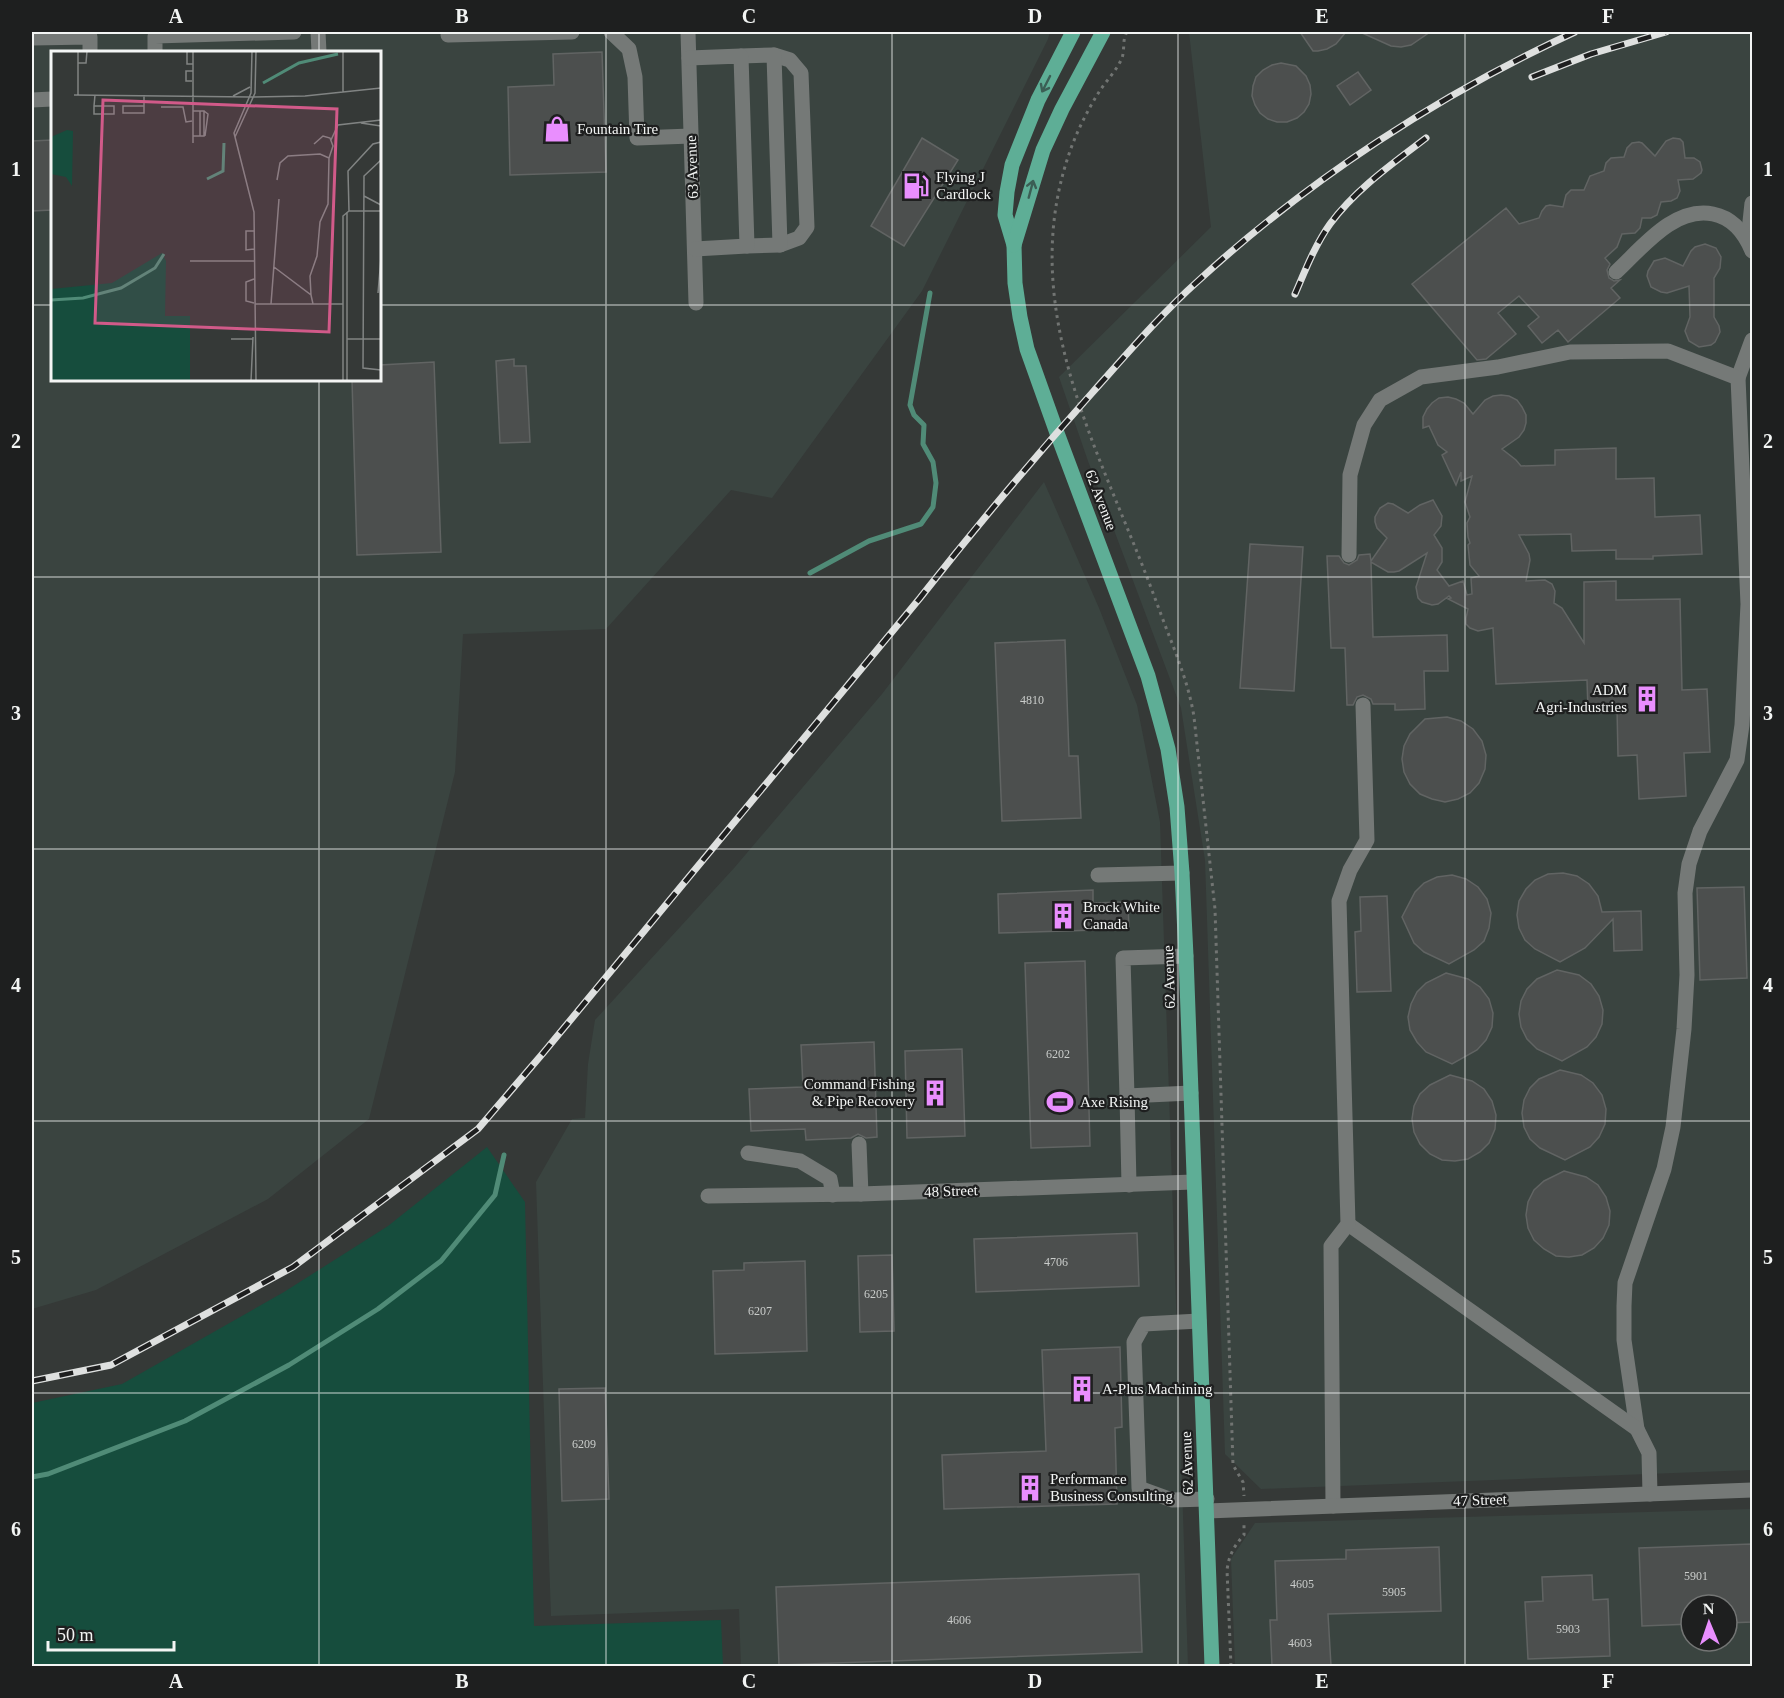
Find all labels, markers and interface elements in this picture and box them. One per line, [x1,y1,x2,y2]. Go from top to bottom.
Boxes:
text: A [169,5,184,27]
text: B [455,5,469,27]
text: C [742,5,756,27]
text: D [1028,5,1042,27]
text: E [1315,5,1329,27]
text: F [1602,5,1614,27]
inset map [51,51,381,381]
one-way arrow [1040,74,1052,92]
shop icon: Fountain Tire [542,114,572,144]
place label: Fountain Tire [577,121,659,137]
street label: 63 Avenue [683,135,701,199]
text: 1 [11,158,21,180]
text: 1 [1763,158,1773,180]
place label: Flying J Cardlock [936,169,991,202]
fuel station icon: Flying J Cardlock [901,171,931,201]
one-way arrow [1025,180,1037,199]
text: 2 [11,430,21,452]
text: 2 [1763,430,1773,452]
street label: 62 Avenue [1082,468,1120,533]
place label: ADM Agri-Industries [1535,682,1627,715]
building icon: ADM Agri-Industries [1632,684,1662,714]
house number: 4810 [1020,693,1044,707]
text: 3 [11,702,21,724]
text: 3 [1763,702,1773,724]
place label: Brock White Canada [1083,899,1160,932]
building icon: Brock White Canada [1048,901,1078,931]
street label: 62 Avenue [1160,945,1178,1009]
text: 4 [11,974,21,996]
text: 4 [1763,974,1773,996]
house number: 6202 [1046,1047,1070,1061]
place label: Command Fishing & Pipe Recovery [804,1076,915,1109]
building icon: Command Fishing & Pipe Recovery [920,1078,950,1108]
sports icon: Axe Rising [1045,1087,1075,1117]
place label: Axe Rising [1080,1094,1148,1110]
street label: 48 Street [924,1182,979,1200]
text: 5 [11,1246,21,1268]
text: 5 [1763,1246,1773,1268]
house number: 4706 [1044,1255,1068,1269]
house number: 6205 [864,1287,888,1301]
house number: 6207 [748,1304,772,1318]
building icon: A-Plus Machining [1067,1374,1097,1404]
place label: A-Plus Machining [1102,1381,1213,1397]
street label: 62 Avenue [1178,1431,1196,1495]
house number: 6209 [572,1437,596,1451]
place label: Performance Business Consulting [1050,1471,1173,1504]
building icon: Performance Business Consulting [1015,1473,1045,1503]
street label: 47 Street [1453,1491,1508,1509]
text: 6 [11,1518,21,1540]
text: 6 [1763,1518,1773,1540]
house number: 5901 [1684,1569,1708,1583]
house number: 4605 [1290,1577,1314,1591]
house number: 5905 [1382,1585,1406,1599]
north arrow [1679,1593,1739,1653]
text: N [1702,1600,1715,1617]
house number: 4606 [947,1613,971,1627]
scale bar [48,1614,174,1652]
house number: 5903 [1556,1622,1580,1636]
text: 50 m [57,1625,94,1645]
house number: 4603 [1288,1636,1312,1650]
text: A [169,1670,184,1692]
text: B [455,1670,469,1692]
text: C [742,1670,756,1692]
text: D [1028,1670,1042,1692]
text: E [1315,1670,1329,1692]
text: F [1602,1670,1614,1692]

